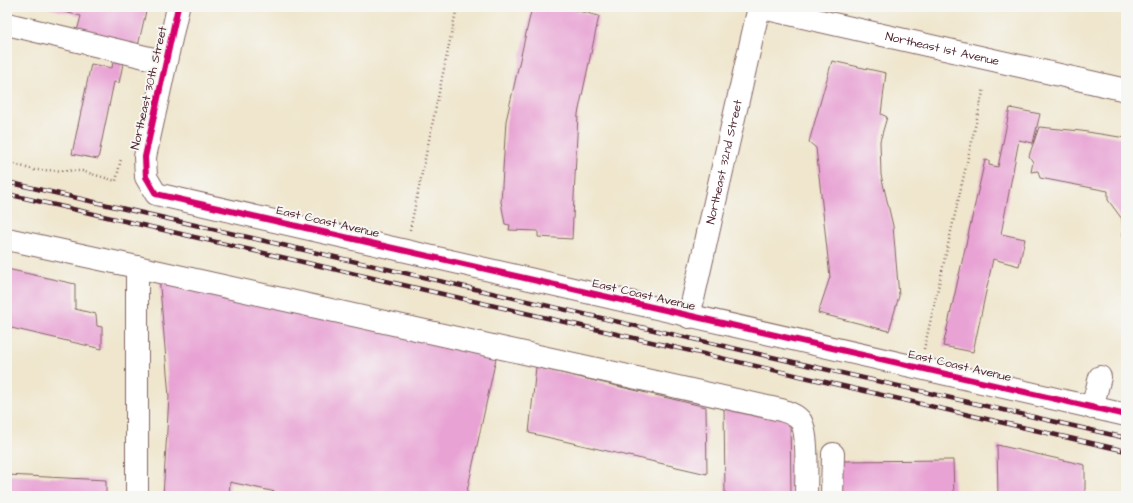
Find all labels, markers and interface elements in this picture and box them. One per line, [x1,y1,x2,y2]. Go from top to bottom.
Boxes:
street label: Northeast 30th Street [127,24,172,151]
street label: Northeast 1st Avenue [884,27,1001,70]
street label: Northeast 32nd Street [702,98,746,226]
street label: East Coast Avenue [275,202,382,242]
street label: East Coast Avenue [591,275,698,315]
street label: East Coast Avenue [907,346,1014,386]

